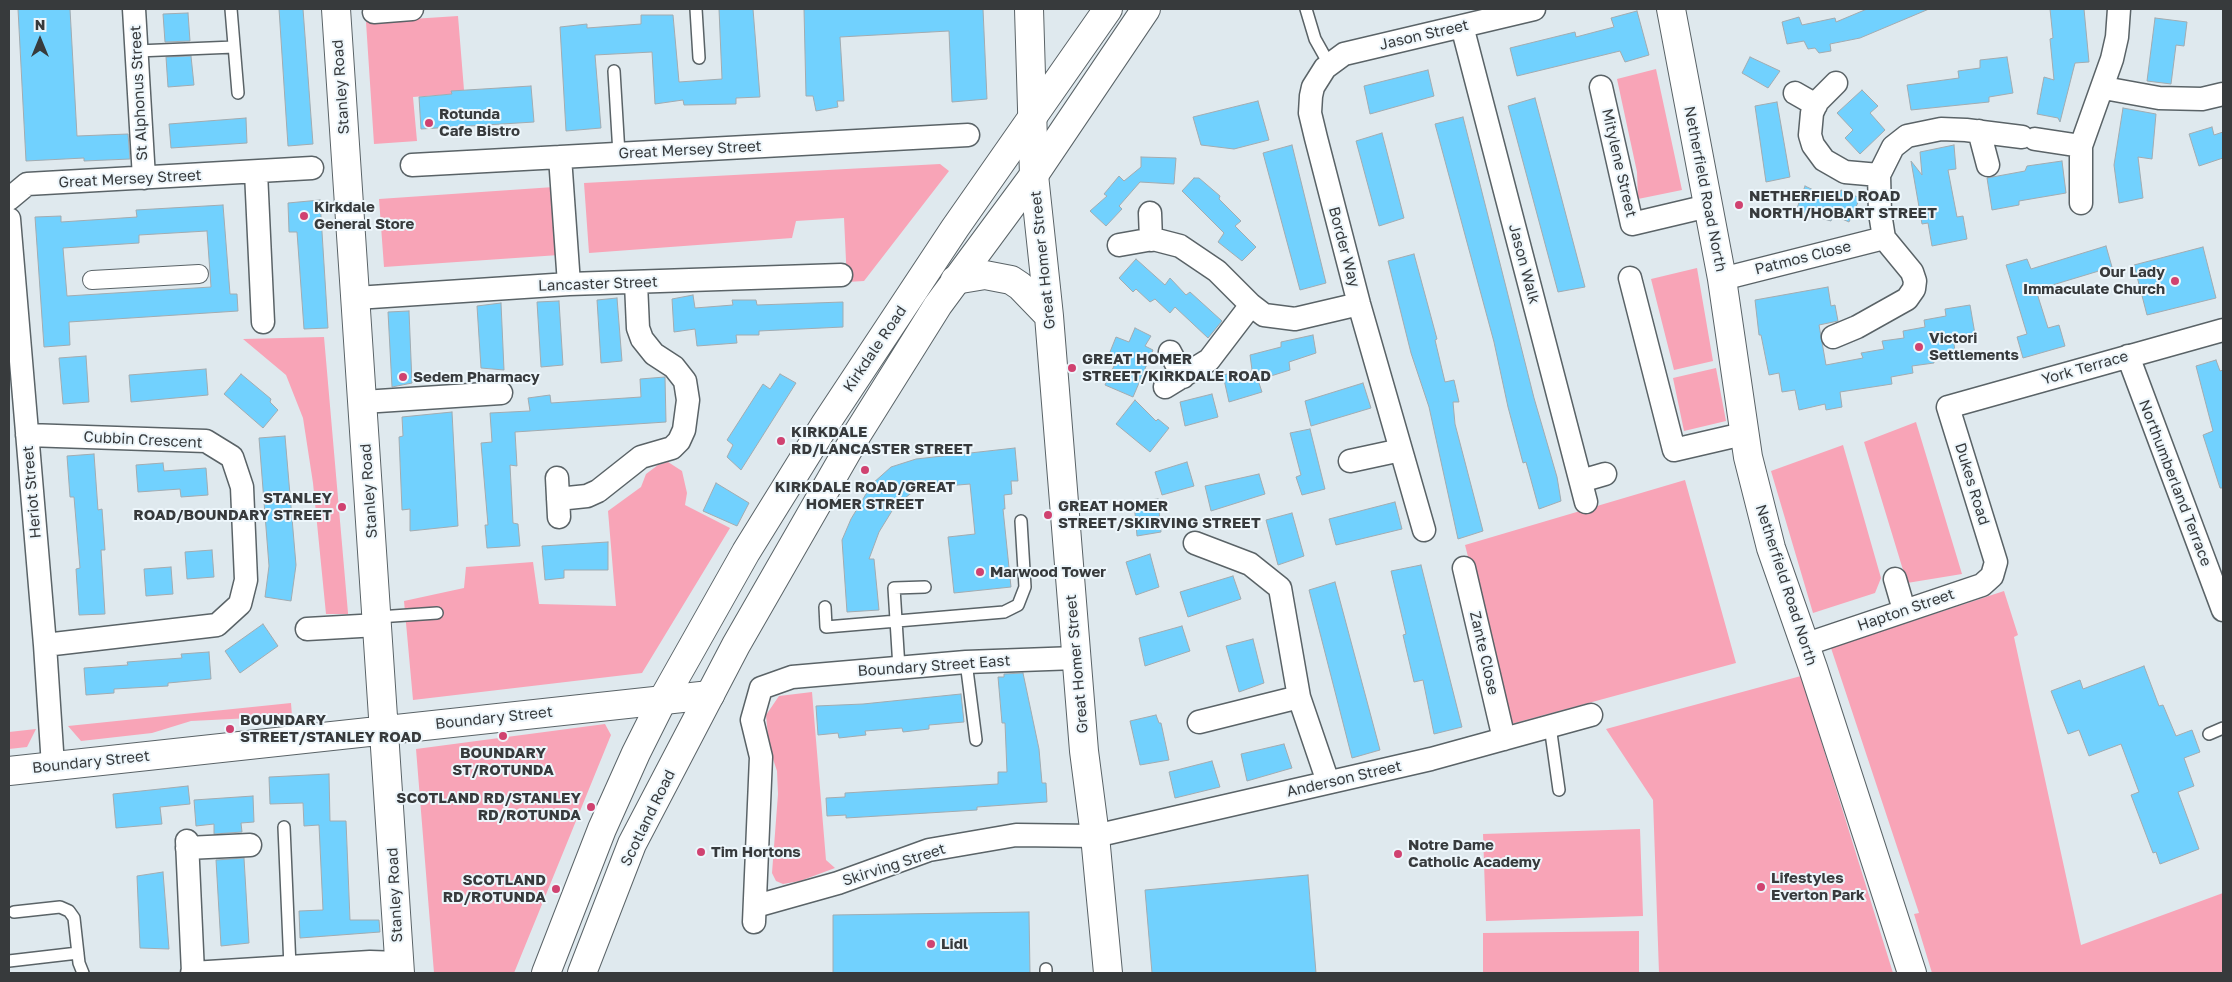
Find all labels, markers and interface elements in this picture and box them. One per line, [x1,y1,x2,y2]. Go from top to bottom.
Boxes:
north arrow [15,15,65,65]
text: N [35,16,45,33]
street label: Jason Street [1378,16,1470,54]
street label: St Alphonus Street [126,25,152,161]
street label: Stanley Road [329,39,353,135]
place label: Rotunda Cafe Bistro [439,105,520,140]
street label: Netherfield Road North [1680,105,1730,273]
street label: Mitylene Street [1598,107,1640,219]
marker: Rotunda Cafe Bistro [423,117,435,129]
street label: Great Mersey Street [618,137,762,163]
street label: Great Mersey Street [58,166,202,192]
place label: NETHERFIELD ROAD NORTH/HOBART STREET [1749,187,1937,222]
street label: Great Homer Street [1027,190,1059,330]
place label: Kirkdale General Store [314,198,414,233]
marker: NETHERFIELD ROAD NORTH/HOBART STREET [1733,199,1745,211]
street label: Border Way [1325,205,1363,289]
marker: Kirkdale General Store [298,210,310,222]
street label: Jason Walk [1505,222,1543,306]
street label: Patmos Close [1753,237,1853,279]
place label: Our Lady Immaculate Church [2023,263,2165,298]
street label: Lancaster Street [538,273,658,295]
marker: Our Lady Immaculate Church [2169,275,2181,287]
street label: Kirkdale Road [840,303,910,395]
place label: Victori Settlements [1929,329,2019,364]
marker: Victori Settlements [1913,341,1925,353]
street label: York Terrace [2040,347,2130,389]
place label: GREAT HOMER STREET/KIRKDALE ROAD [1082,350,1271,385]
marker: GREAT HOMER STREET/KIRKDALE ROAD [1066,362,1078,374]
place label: Sedem Pharmacy [413,368,540,386]
marker: Sedem Pharmacy [397,371,409,383]
street label: Northumberland Terrace [2135,397,2215,569]
place label: KIRKDALE RD/LANCASTER STREET [791,423,973,458]
street label: Cubbin Crescent [83,428,203,452]
marker: KIRKDALE RD/LANCASTER STREET [775,435,787,447]
street label: Dukes Road [1951,441,1993,527]
street label: Stanley Road [357,443,381,539]
street label: Heriot Street [19,445,45,539]
marker: KIRKDALE ROAD/GREAT HOMER STREET [859,464,871,476]
place label: KIRKDALE ROAD/GREAT HOMER STREET [775,478,955,513]
place label: STANLEY ROAD/BOUNDARY STREET [133,489,332,524]
place label: GREAT HOMER STREET/SKIRVING STREET [1058,497,1261,532]
marker: STANLEY ROAD/BOUNDARY STREET [336,501,348,513]
street label: Netherfield Road North [1751,502,1821,668]
marker: GREAT HOMER STREET/SKIRVING STREET [1042,509,1054,521]
place label: Marwood Tower [990,563,1106,581]
marker: Marwood Tower [974,566,986,578]
street label: Hapton Street [1855,585,1957,635]
street label: Great Homer Street [1062,594,1092,734]
street label: Zante Close [1466,609,1502,697]
street label: Boundary Street East [857,652,1011,680]
street label: Boundary Street [434,703,554,733]
place label: BOUNDARY STREET/STANLEY ROAD [240,711,422,746]
marker: BOUNDARY STREET/STANLEY ROAD [224,723,236,735]
marker: BOUNDARY ST/ROTUNDA [497,730,509,742]
place label: BOUNDARY ST/ROTUNDA [452,744,554,779]
street label: Boundary Street [31,747,151,777]
street label: Anderson Street [1285,757,1403,801]
street label: Scotland Road [617,767,679,869]
place label: SCOTLAND RD/STANLEY RD/ROTUNDA [396,789,581,824]
marker: SCOTLAND RD/STANLEY RD/ROTUNDA [585,801,597,813]
place label: Notre Dame Catholic Academy [1408,836,1541,871]
street label: Skirving Street [840,840,948,890]
place label: Tim Hortons [711,843,801,861]
marker: Tim Hortons [695,846,707,858]
street label: Stanley Road [384,847,406,943]
marker: Notre Dame Catholic Academy [1392,848,1404,860]
place label: Lifestyles Everton Park [1771,869,1865,904]
place label: SCOTLAND RD/ROTUNDA [443,871,546,906]
marker: Lifestyles Everton Park [1755,881,1767,893]
marker: SCOTLAND RD/ROTUNDA [550,883,562,895]
place label: Lidl [941,935,968,953]
marker: Lidl [925,938,937,950]

